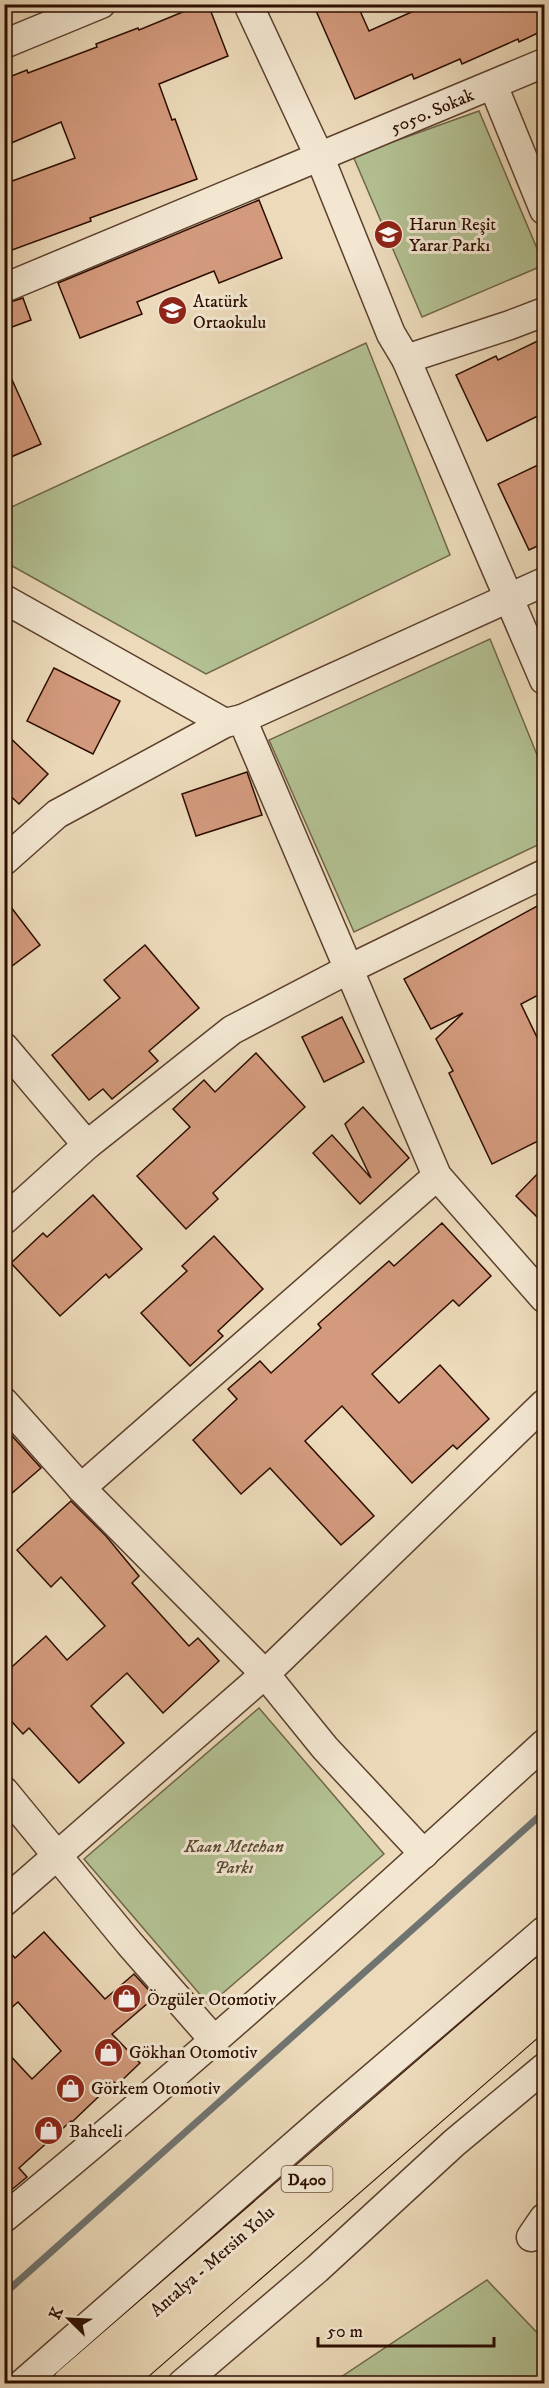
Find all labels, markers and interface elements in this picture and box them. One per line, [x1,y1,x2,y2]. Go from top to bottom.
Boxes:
street label: 5050. Sokak [387,84,478,139]
place label: Harun Reşit Yarar Parkı [409,214,496,257]
school or university icon: Harun Reşit Yarar Parkı [372,218,404,250]
place label: Atatürk Ortaokulu [193,291,266,334]
school or university icon: Atatürk Ortaokulu [156,295,188,327]
park label: Kaan Metehan Parkı [183,1836,284,1879]
shop icon: Özgüler Otomotiv [110,1983,142,2015]
place label: Özgüler Otomotiv [147,1989,276,2011]
shop icon: Gökhan Otomotiv [92,2036,124,2068]
place label: Gökhan Otomotiv [129,2042,257,2064]
shop icon: Görkem Otomotiv [54,2072,86,2104]
place label: Görkem Otomotiv [91,2078,220,2100]
shop icon: Bahceli [32,2115,64,2147]
place label: Bahceli [69,2121,123,2143]
road number: D400 [282,2166,332,2192]
street label: Antalya - Mersin Yolu [146,2202,280,2322]
north arrow [39,2289,99,2349]
text: K [45,2303,68,2323]
scale bar [318,2310,494,2348]
text: 50 m [327,2321,363,2343]

